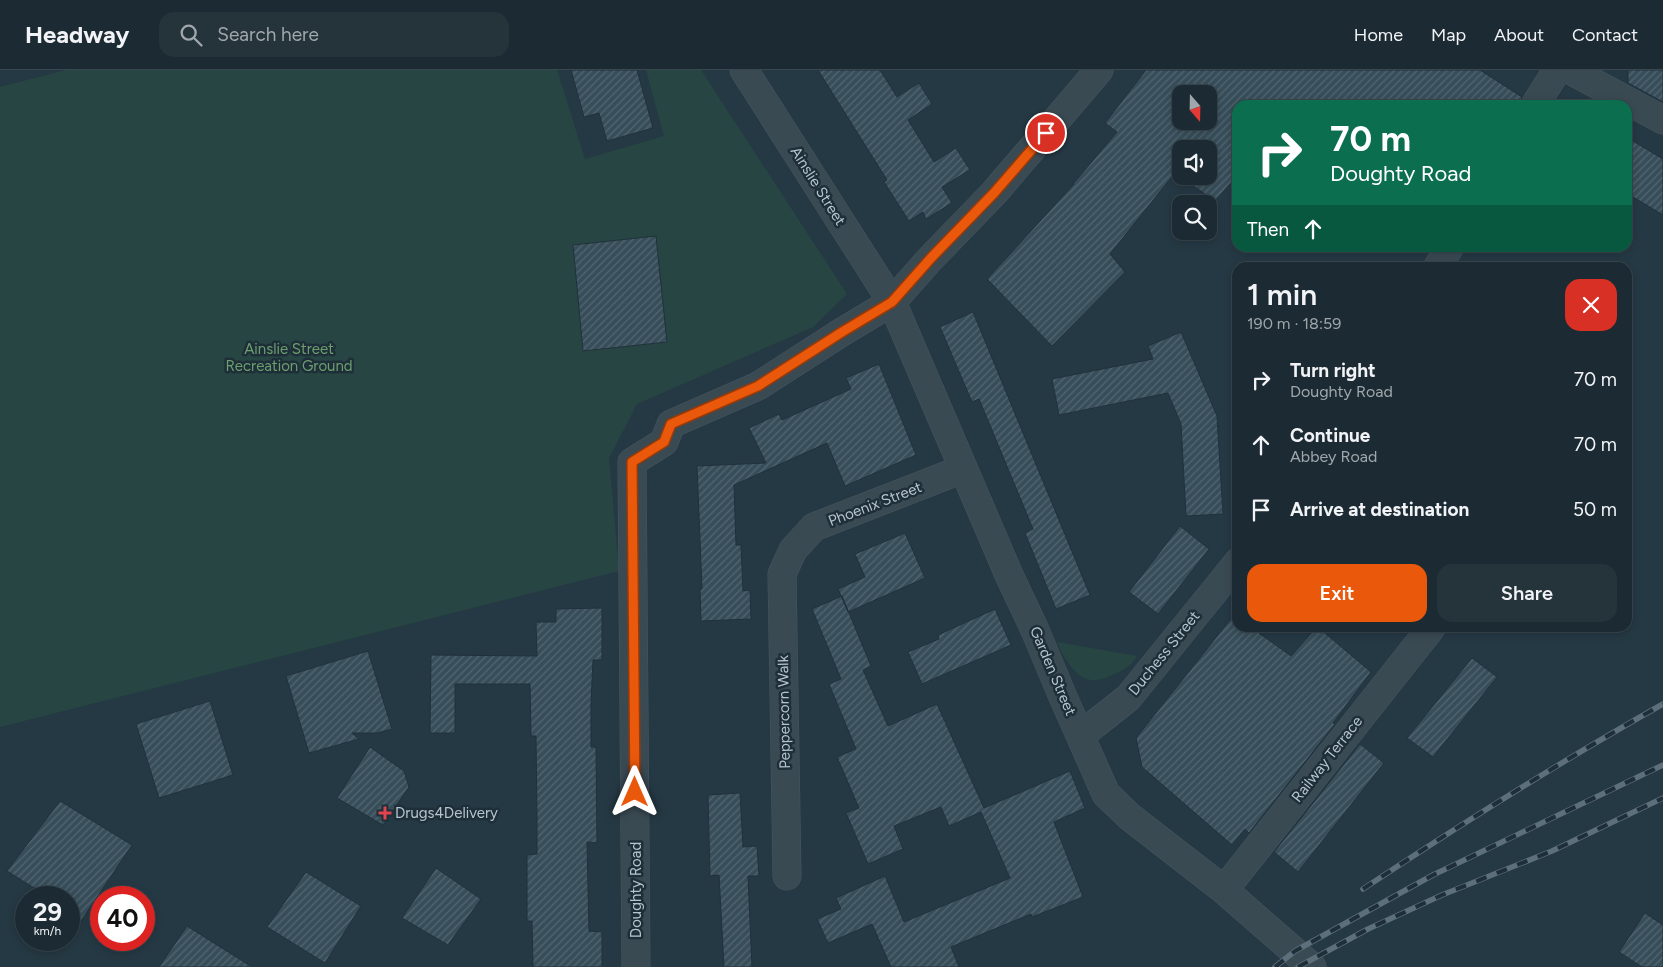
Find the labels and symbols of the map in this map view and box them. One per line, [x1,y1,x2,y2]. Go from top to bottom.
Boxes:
north arrow [1172,85,1218,130]
pin [1025,112,1067,154]
street label: Ainslie Street [787,143,850,229]
park label: Ainslie Street Recreation Ground [225,340,353,375]
street label: Phoenix Street [826,478,925,530]
street label: Duchess Street [1125,607,1204,699]
street label: Garden Street [1026,624,1080,719]
street label: Peppercorn Walk [774,654,794,769]
street label: Railway Terrace [1288,712,1366,806]
position arrow [608,765,660,817]
place label: Drugs4Delivery [395,804,498,822]
marker: Drugs4Delivery [379,807,391,819]
street label: Doughty Road [627,842,645,938]
speed limit sign: 40 [90,886,155,951]

